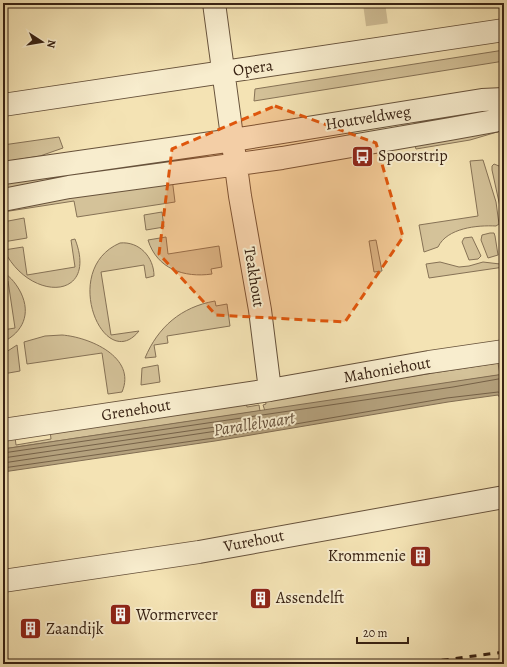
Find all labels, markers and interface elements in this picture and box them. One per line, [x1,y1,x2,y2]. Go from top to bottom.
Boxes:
north arrow [22,22,62,62]
text: N [43,38,59,49]
street label: Opera [232,54,275,82]
street label: Houtveldweg [324,100,412,136]
bus stop icon: Spoorstrip [349,143,375,169]
place label: Spoorstrip [378,145,448,167]
street label: Teakhout [238,245,270,309]
street label: Mahoniehout [342,352,432,388]
street label: Grenehout [100,394,172,426]
water label: Parallelvaart [212,406,297,442]
street label: Vurehout [221,524,286,558]
building icon: Krommenie [408,543,434,569]
place label: Krommenie [328,545,406,567]
building icon: Assendelft [247,585,273,611]
place label: Assendelft [275,587,344,609]
building icon: Wormerveer [107,602,133,628]
place label: Wormerveer [135,604,218,626]
building icon: Zaandijk [17,616,43,642]
place label: Zaandijk [46,618,104,640]
scale bar [357,619,408,645]
text: 20 m [363,625,387,641]

